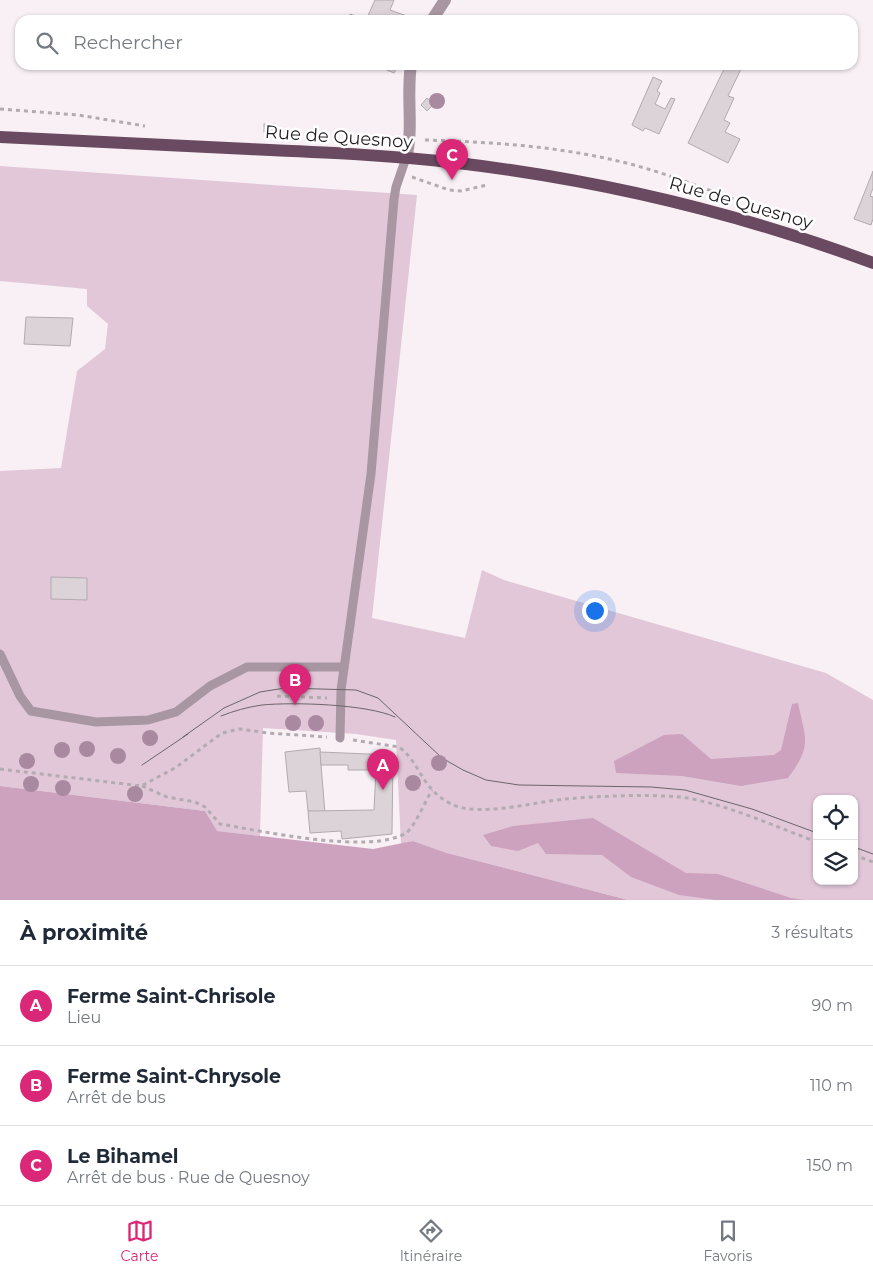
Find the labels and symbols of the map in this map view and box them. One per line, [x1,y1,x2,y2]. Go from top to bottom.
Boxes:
street label: Rue de Quesnoy [264,121,414,153]
pin: C [436,139,468,180]
street label: Rue de Quesnoy [667,172,816,234]
your location [582,598,608,624]
pin: B [279,664,311,705]
pin: A [367,749,399,790]

